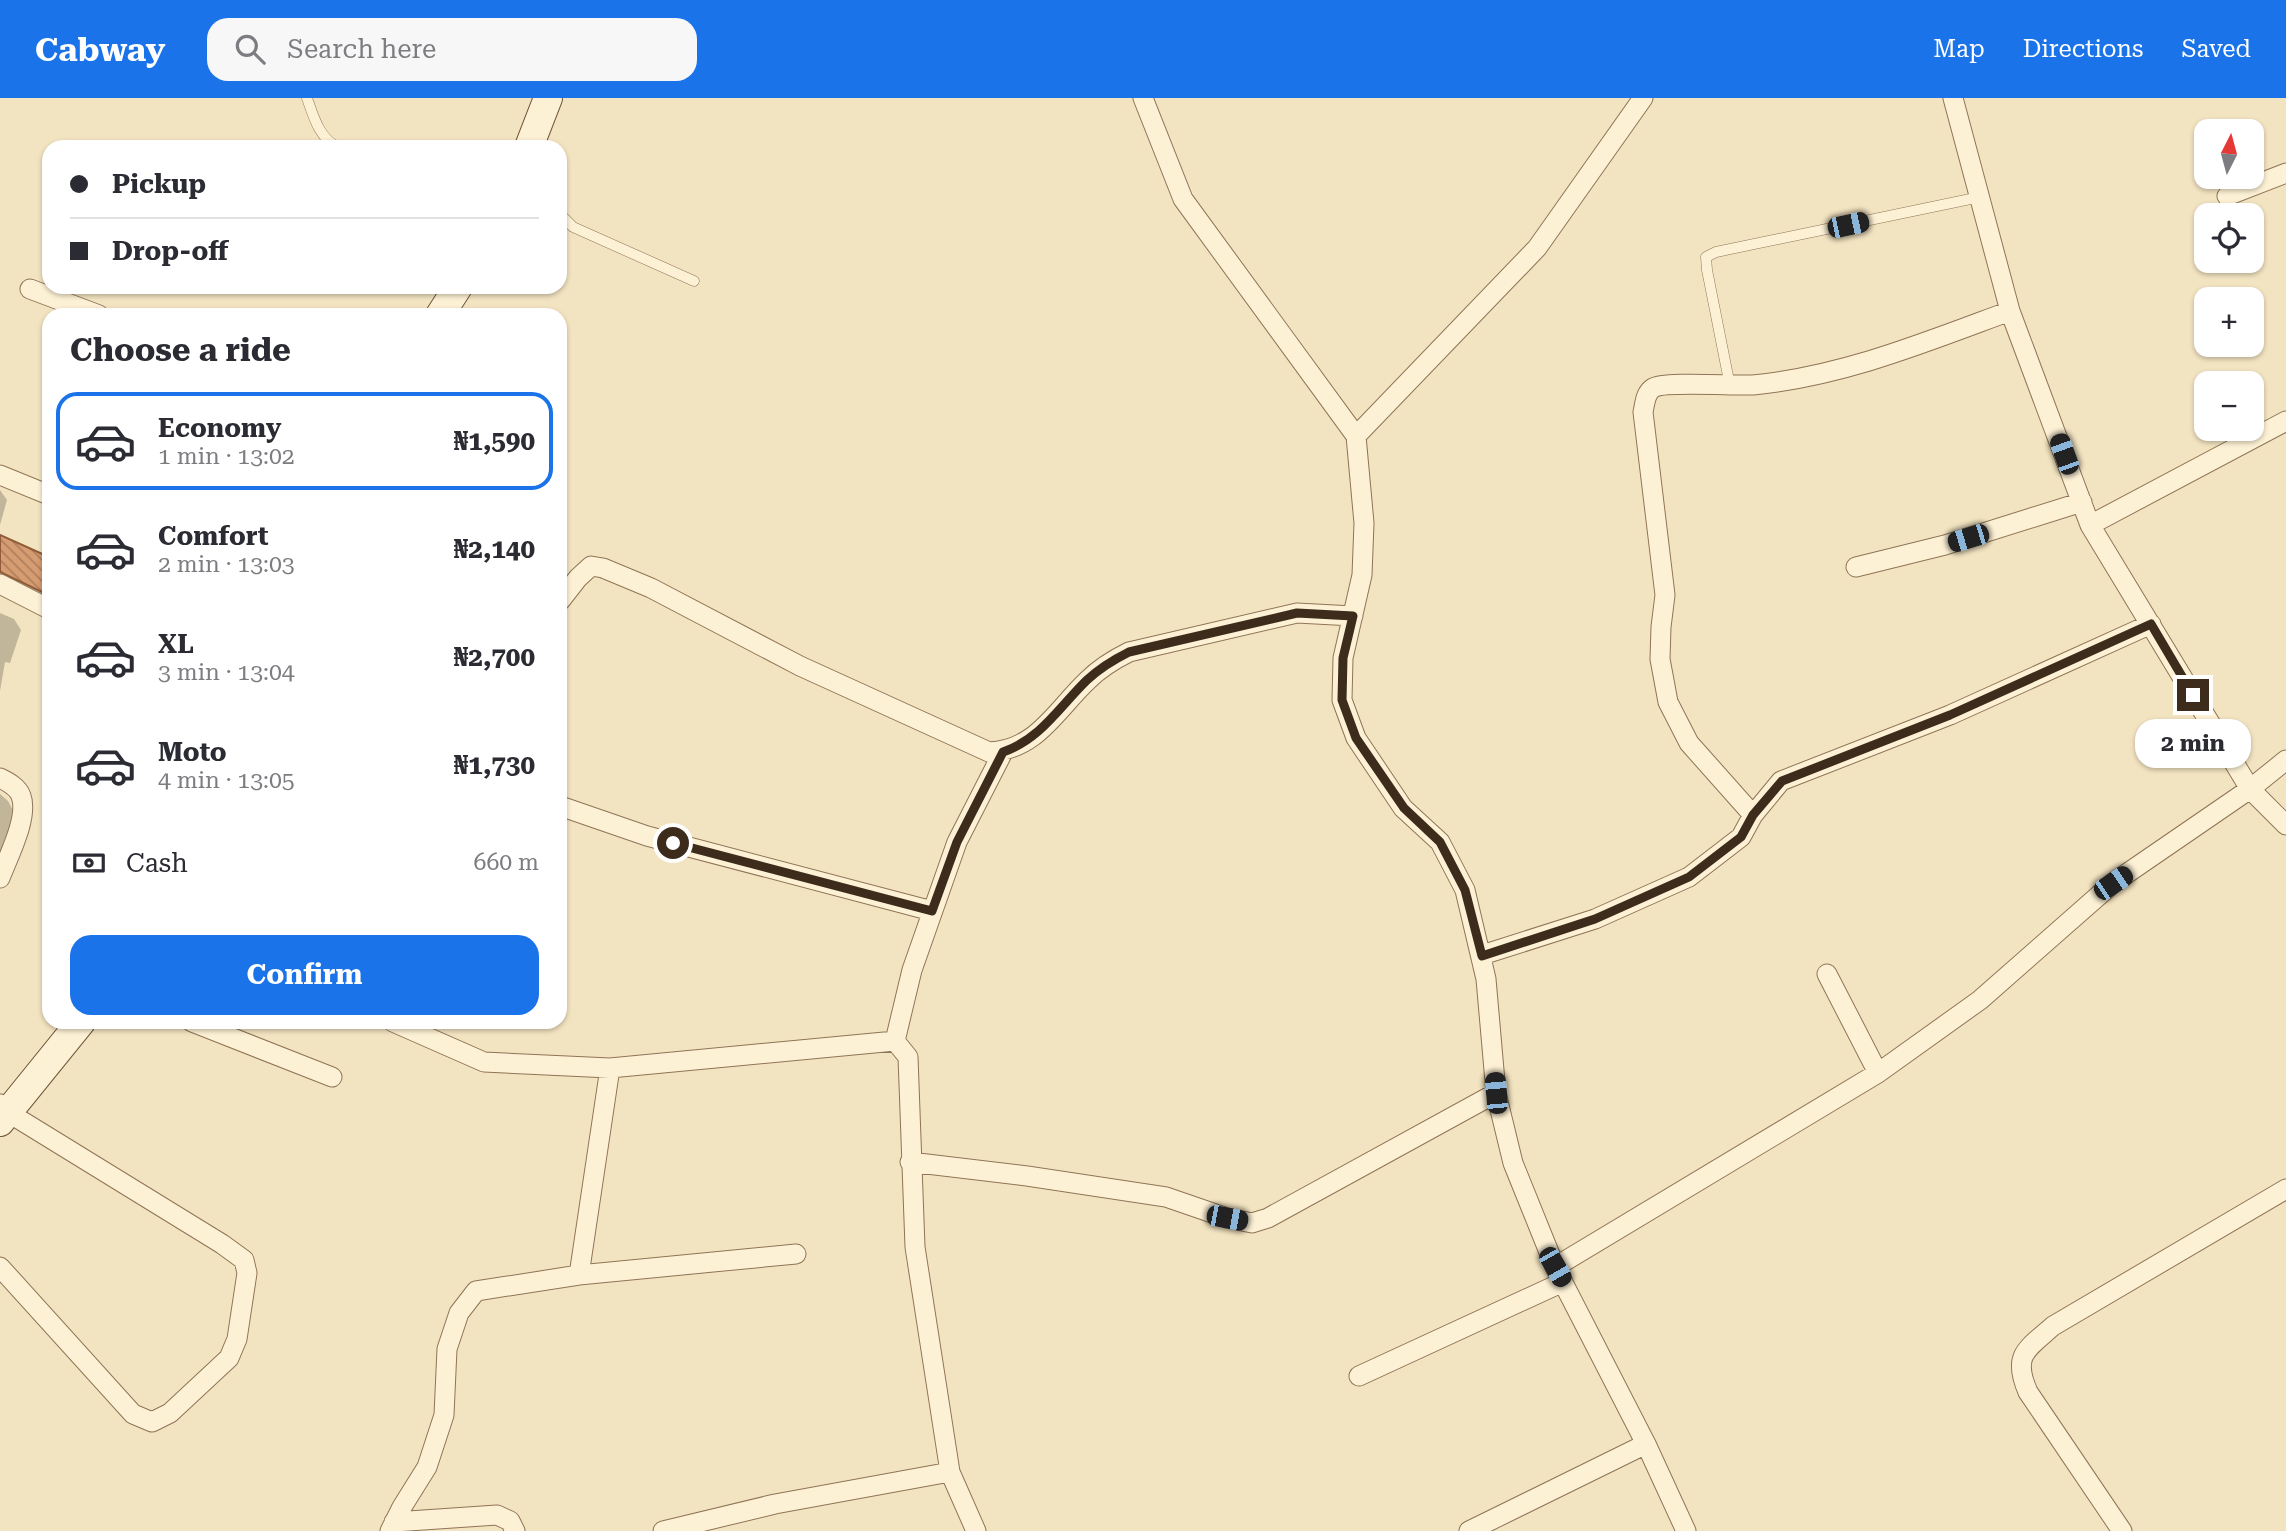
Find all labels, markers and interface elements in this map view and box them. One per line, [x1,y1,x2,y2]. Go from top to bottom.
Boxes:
search box [207,18,697,81]
text: Cabway [35,30,165,69]
icon: search [231,30,269,68]
text: Search here [287,34,436,64]
text: Map [1933,35,1985,63]
text: Directions [2023,35,2143,63]
text: Saved [2181,35,2251,63]
north arrow [2194,119,2264,189]
map controls [2194,119,2264,441]
text: Pickup [112,169,206,199]
button: locate [2194,203,2264,273]
car [1826,210,1871,240]
text: Drop-off [112,236,228,266]
button: + [2194,287,2264,357]
text: Choose a ride [70,331,291,369]
button: − [2194,371,2264,441]
icon: car [74,410,137,473]
text: Economy [158,413,281,443]
text: ₦1,590 [454,426,535,456]
car [2047,431,2082,477]
text: 1 min · 13:02 [158,443,295,470]
icon: car [74,518,137,581]
text: Comfort [158,521,268,551]
car [1945,522,1992,554]
text: ₦2,140 [454,534,535,564]
text: 2 min · 13:03 [158,551,295,578]
icon: car [74,626,137,689]
text: XL [158,629,194,659]
text: ₦2,700 [454,642,535,672]
text: 3 min · 13:04 [158,659,295,686]
route end [2177,679,2209,711]
callout: 2 min [2135,720,2251,768]
text: 2 min [2161,730,2225,757]
icon: car [74,734,137,797]
text: Moto [158,737,227,767]
text: ₦1,730 [454,750,535,780]
text: 4 min · 13:05 [158,767,295,794]
route start [657,827,689,859]
icon: cash [70,844,108,882]
text: Cash [126,848,188,878]
text: 660 m [474,849,539,876]
car [2090,863,2137,903]
button: Confirm [70,935,539,1015]
car [1484,1071,1509,1115]
car [1205,1204,1250,1232]
car [1536,1244,1575,1290]

